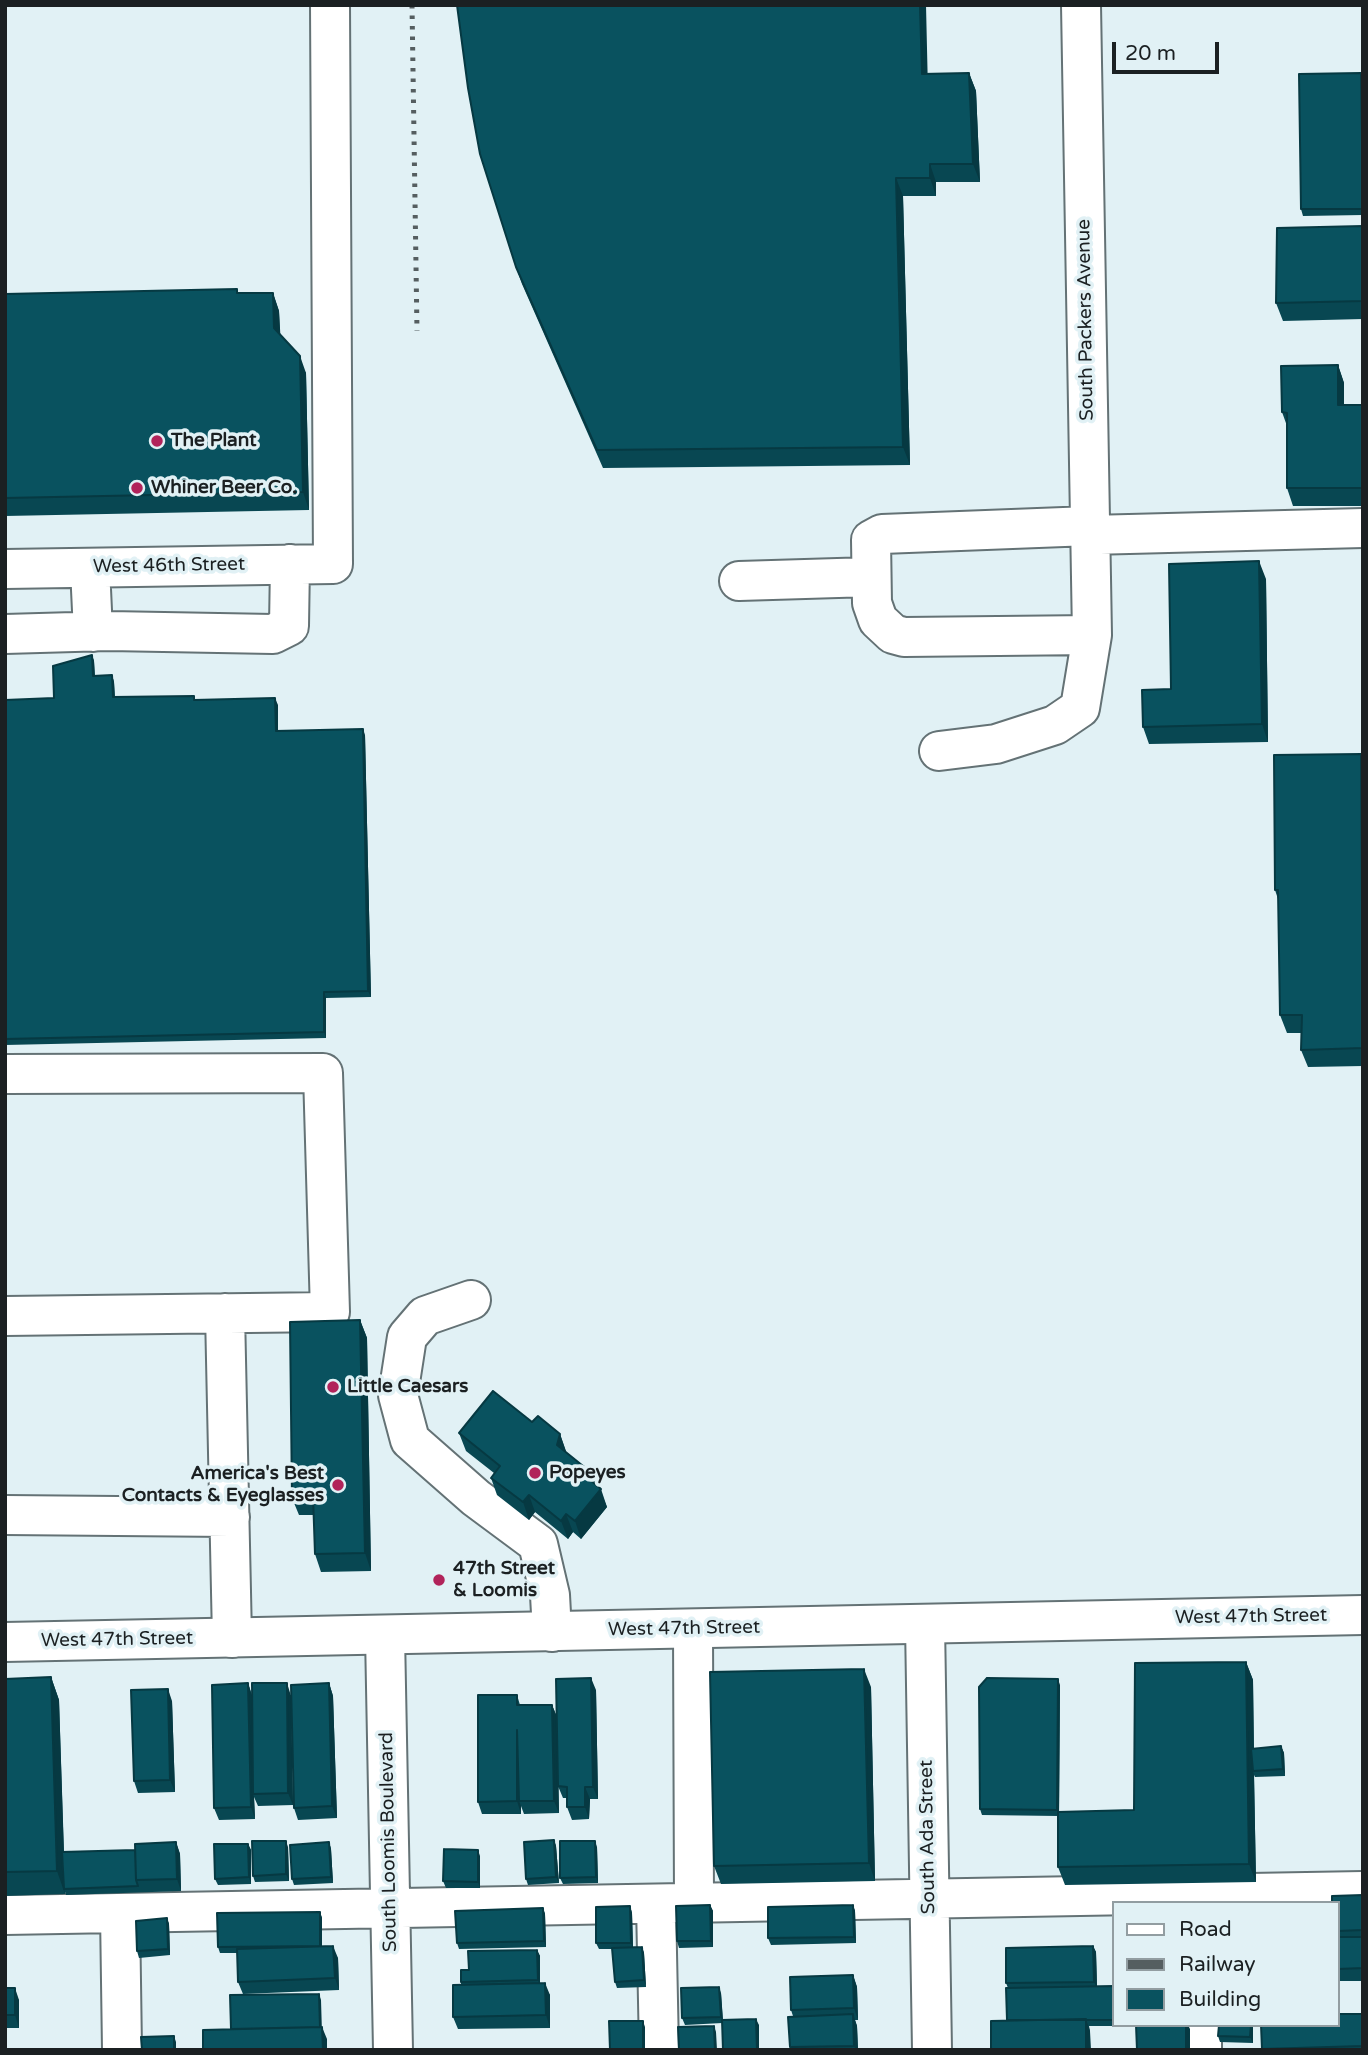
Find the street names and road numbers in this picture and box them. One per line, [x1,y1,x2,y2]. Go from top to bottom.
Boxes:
street label: South Packers Avenue [1073,219,1099,421]
street label: West 46th Street [93,553,245,579]
street label: West 47th Street [1175,1604,1327,1630]
street label: West 47th Street [608,1616,760,1642]
street label: West 47th Street [41,1627,193,1653]
street label: South Loomis Boulevard [376,1732,402,1952]
street label: South Ada Street [915,1760,941,1914]

